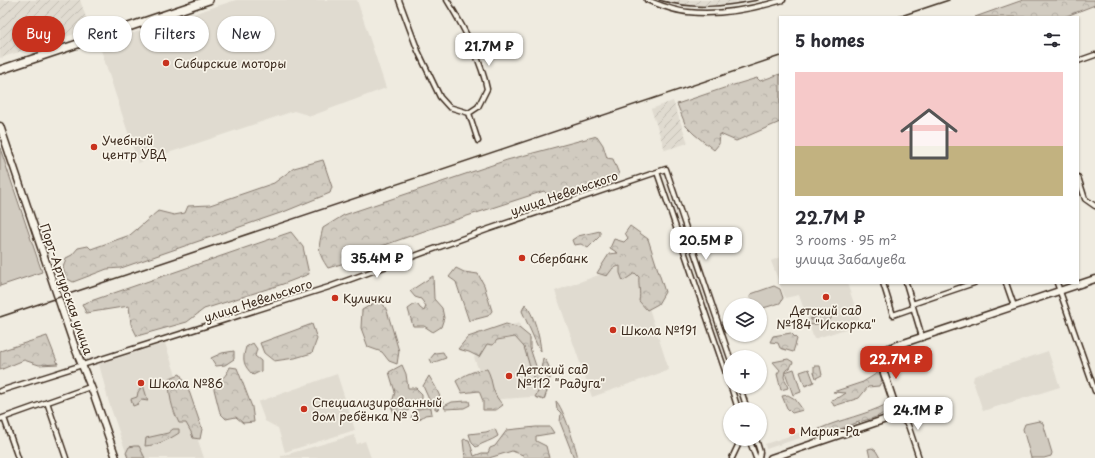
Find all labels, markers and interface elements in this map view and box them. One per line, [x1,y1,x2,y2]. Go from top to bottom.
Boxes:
chip: Buy [12,16,65,52]
chip: Rent [73,16,132,52]
chip: Filters [140,16,209,52]
chip: New [217,16,275,52]
text: 5 homes [795,27,865,53]
icon: filters [1041,29,1063,51]
pin: 21.7M ₽ [452,33,526,67]
text: 21.7M ₽ [464,36,514,55]
place label: Сибирские моторы [174,54,286,72]
marker: Сибирские моторы [161,58,171,68]
icon: home [893,98,965,170]
place label: Учебный центр УВД [102,131,167,163]
marker: Учебный центр УВД [89,142,99,152]
street label: улица Невельского [508,166,621,220]
text: 22.7M ₽ [795,204,865,230]
street label: Порт-Артурская улица [36,221,98,357]
pin: 20.5M ₽ [669,227,743,261]
text: 20.5M ₽ [679,230,733,249]
text: 3 rooms · 95 m² [795,230,897,249]
pin: 35.4M ₽ [340,245,414,279]
text: 35.4M ₽ [350,248,404,267]
place label: Сбербанк [530,249,589,267]
text: улица Забалуева [795,249,906,268]
marker: Сбербанк [517,253,527,263]
street label: улица Невельского [202,274,315,326]
place label: Кулички [343,289,392,307]
marker: Детский сад №184 "Искорка" [821,292,831,302]
marker: Кулички [330,293,340,303]
map controls [723,298,767,446]
button: layers [723,298,767,342]
place label: Детский сад №184 "Искорка" [776,301,876,333]
place label: Школа №191 [621,321,697,339]
marker: Школа №191 [608,325,618,335]
pin: 22.7M ₽ [859,346,933,380]
text: 22.7M ₽ [869,349,923,368]
button: + [723,350,767,394]
place label: Детский сад №112 "Радуга" [516,360,605,392]
marker: Детский сад №112 "Радуга" [504,371,514,381]
place label: Школа №86 [149,374,223,392]
marker: Школа №86 [136,378,146,388]
place label: Специализированный дом ребёнка № 3 [312,393,442,425]
pin: 24.1M ₽ [881,397,955,431]
text: 24.1M ₽ [893,400,943,419]
button: − [723,402,767,446]
marker: Специализированный дом ребёнка № 3 [299,404,309,414]
place label: Мария-Ра [800,422,860,440]
marker: Мария-Ра [787,426,797,436]

